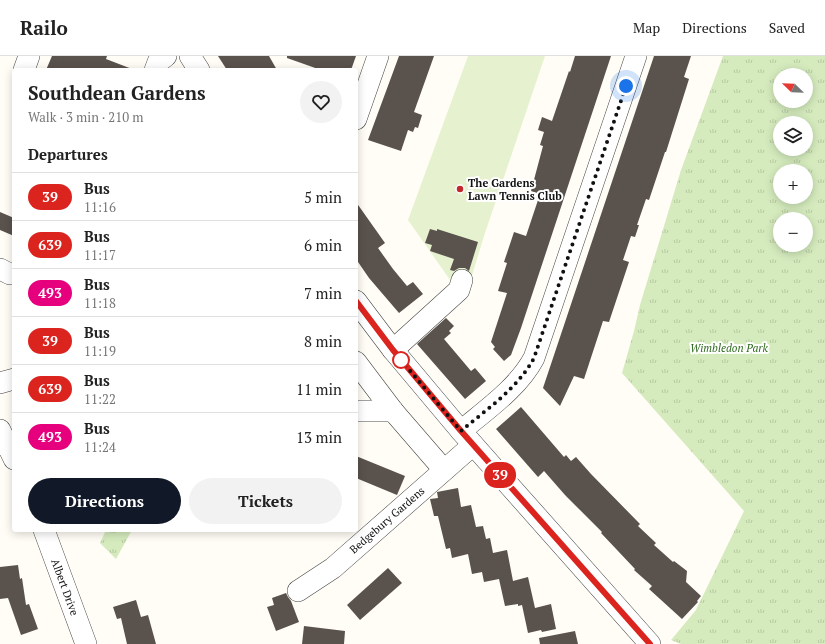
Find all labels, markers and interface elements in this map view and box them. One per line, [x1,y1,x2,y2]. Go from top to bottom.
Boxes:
text: Railo [20,15,68,40]
text: Map [633,18,660,37]
text: Directions [682,18,747,37]
text: Saved [769,18,805,37]
north arrow [773,68,813,108]
map controls [773,68,813,252]
your location [616,76,636,96]
text: Southdean Gardens [28,80,206,105]
button: heart [300,81,342,123]
text: Walk · 3 min · 210 m [28,108,143,126]
button: layers [773,116,813,156]
text: Departures [28,144,108,164]
button: + [773,164,813,204]
place label: The Gardens Lawn Tennis Club [468,176,562,203]
text: Bus [84,178,110,198]
marker: The Gardens Lawn Tennis Club [455,184,465,194]
text: 39 [42,187,58,206]
text: 5 min [304,187,342,207]
text: 11:16 [84,198,116,216]
button: − [773,212,813,252]
text: Bus [84,226,110,246]
text: 639 [38,235,62,254]
text: 6 min [304,235,342,255]
text: 11:17 [84,246,116,264]
text: Bus [84,274,110,294]
text: 493 [38,283,62,302]
text: 7 min [304,283,342,303]
text: 11:18 [84,294,116,312]
text: Bus [84,322,110,342]
text: 39 [42,331,58,350]
text: 8 min [304,331,342,351]
park label: Wimbledon Park [690,341,769,355]
text: 11:19 [84,342,116,360]
unlabelled marker [392,351,410,369]
text: Bus [84,370,110,390]
text: 639 [38,379,62,398]
text: 11 min [296,379,342,399]
text: 11:22 [84,390,116,408]
text: Bus [84,418,110,438]
text: 493 [38,427,62,446]
text: 13 min [296,427,342,447]
text: 11:24 [84,438,116,456]
line badge: 39 [482,462,518,488]
text: 39 [492,465,508,484]
button: Directions [28,478,181,524]
button: Tickets [189,478,342,524]
street label: Bedgebury Gardens [347,483,428,556]
street label: Albert Drive [48,557,82,618]

